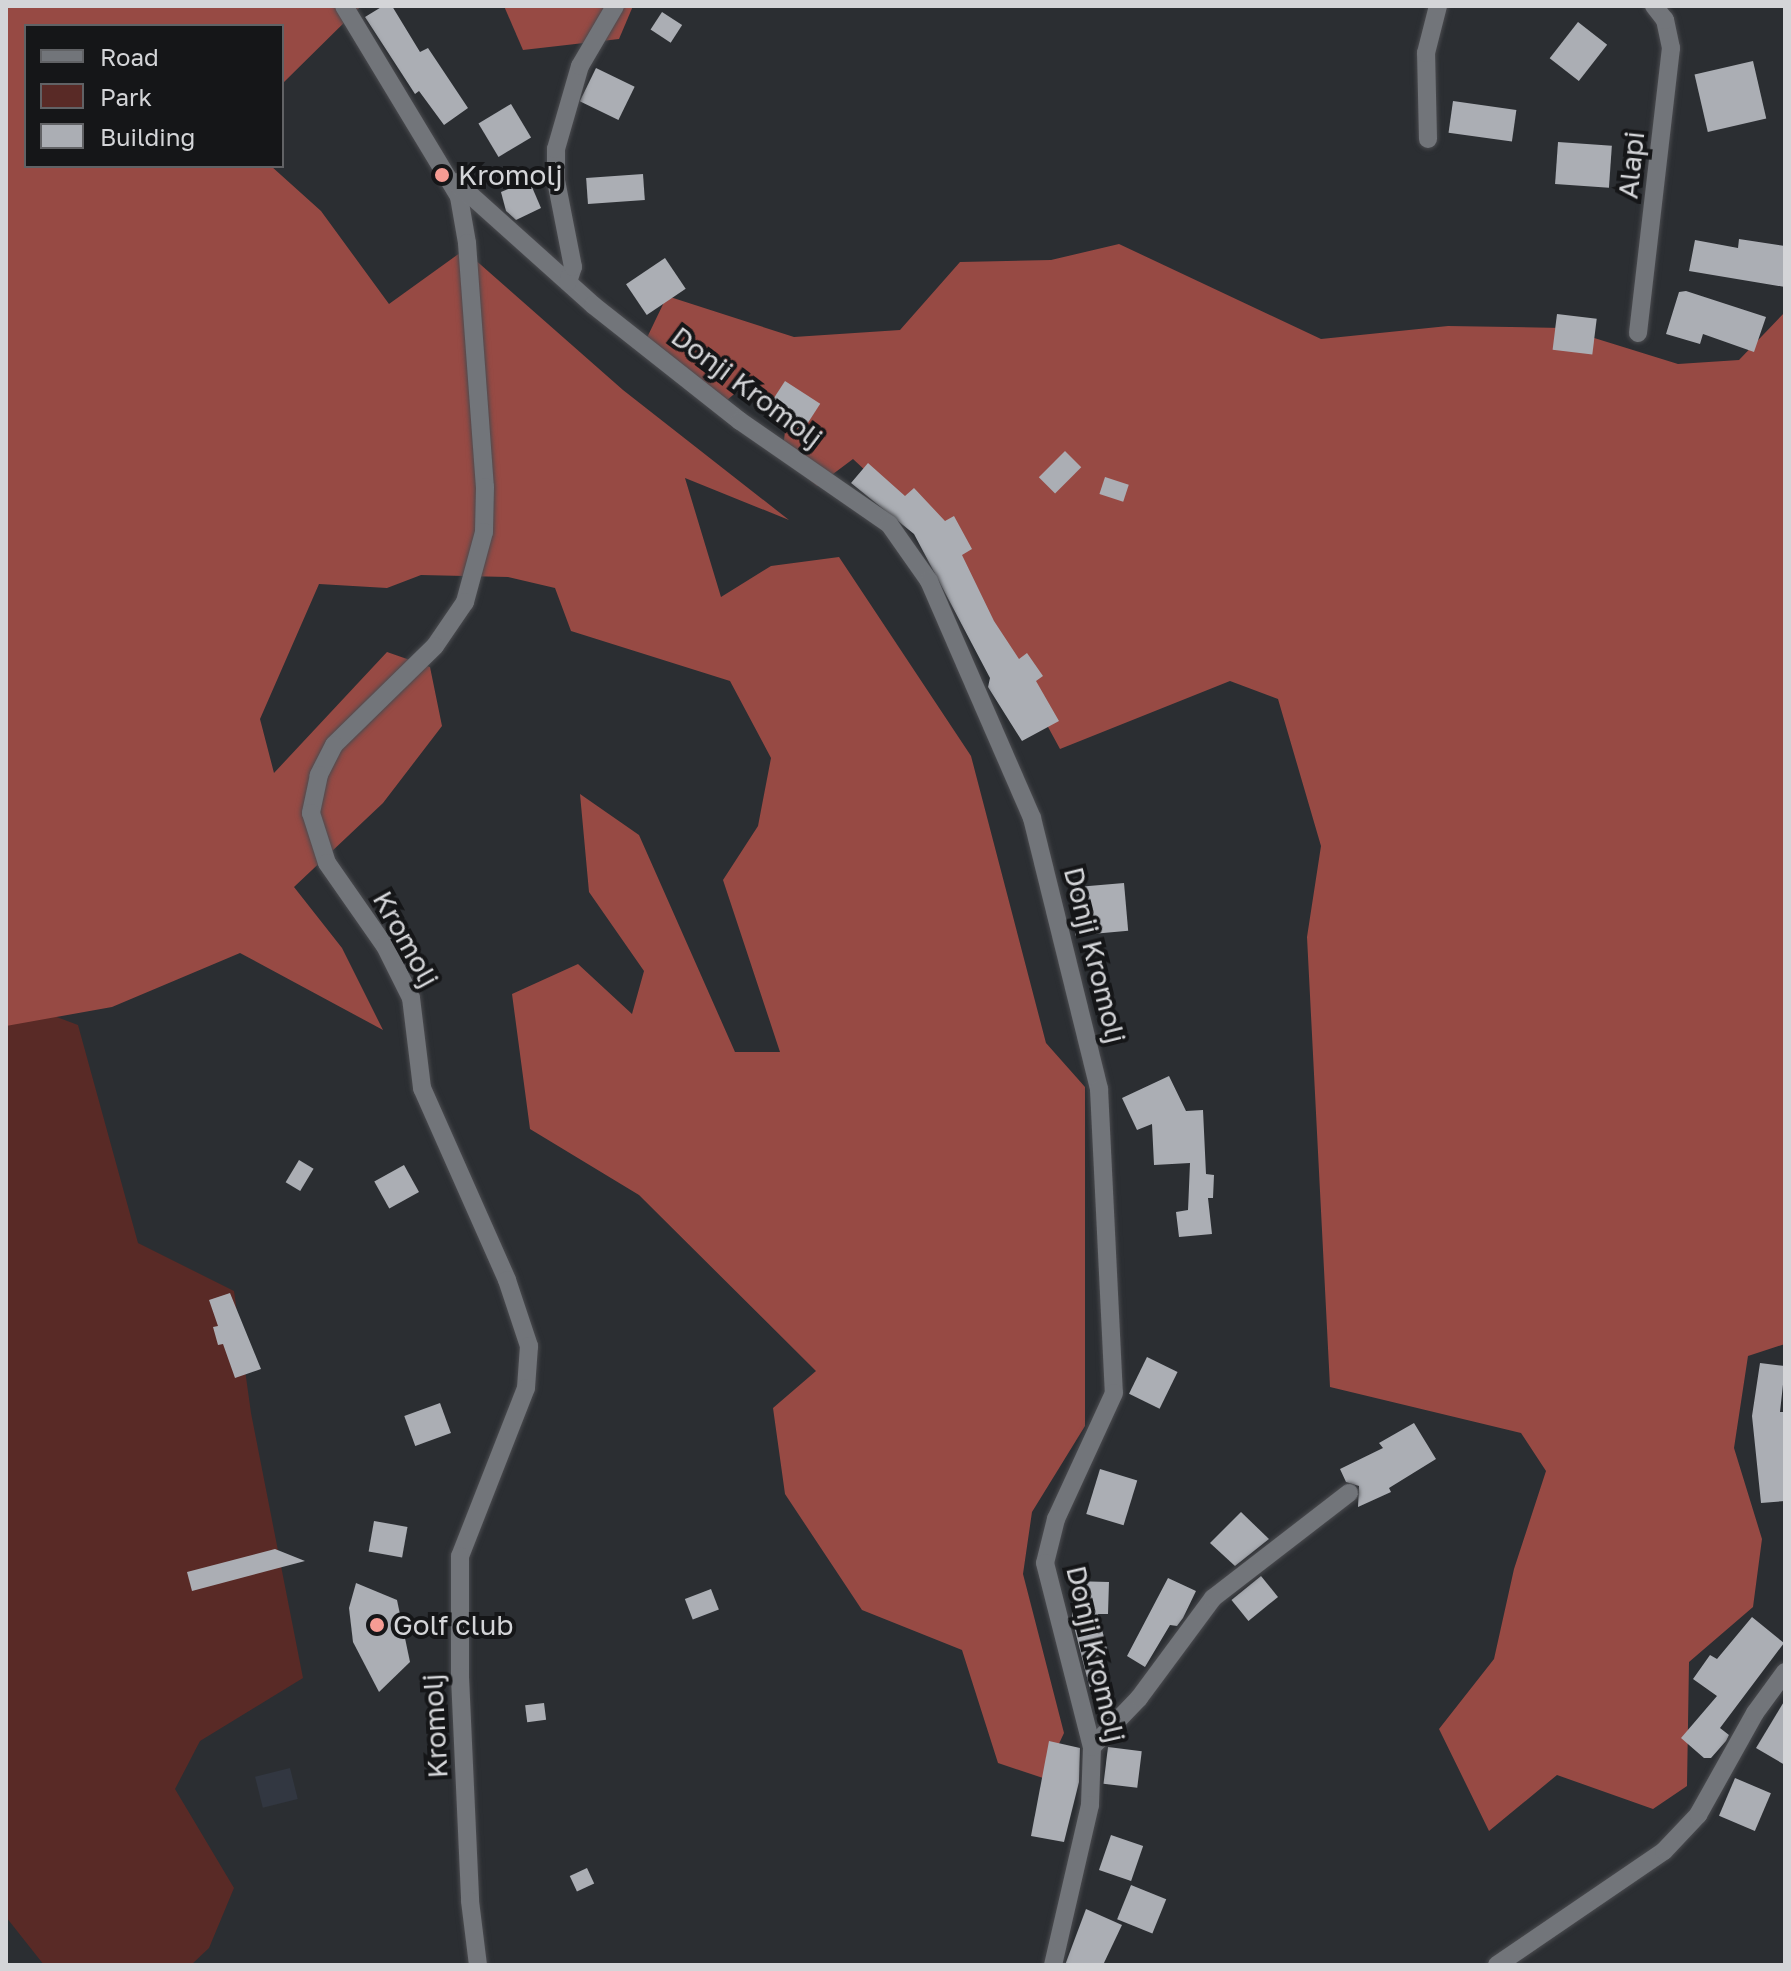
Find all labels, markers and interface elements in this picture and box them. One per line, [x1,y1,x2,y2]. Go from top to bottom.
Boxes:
legend [24,24,284,168]
text: Road [100,42,159,71]
text: Park [100,82,152,111]
text: Building [100,122,195,151]
street label: Alapi [1611,130,1651,200]
place label: Kromolj [458,158,563,192]
marker: Kromolj [433,166,451,184]
street label: Donji Kromolj [665,319,829,455]
street label: Donji Kromolj [1057,863,1133,1047]
street label: Kromolj [366,885,446,993]
street label: Donji Kromolj [1059,1562,1133,1746]
place label: Golf club [393,1608,514,1642]
marker: Golf club [368,1616,386,1634]
street label: Kromolj [415,1673,455,1779]

